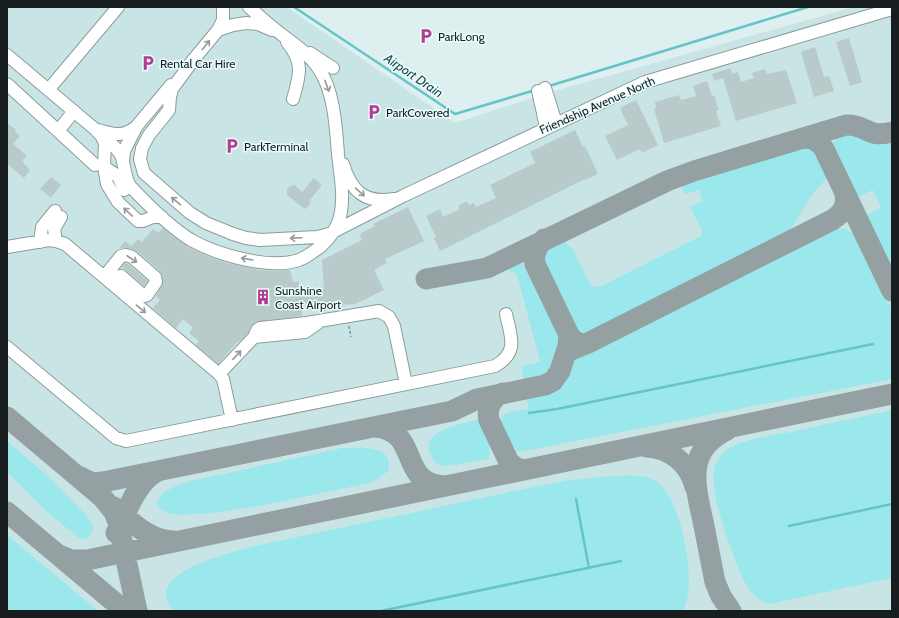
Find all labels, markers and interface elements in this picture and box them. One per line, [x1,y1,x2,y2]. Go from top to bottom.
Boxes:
parking icon: ParkLong [417,27,435,45]
place label: ParkLong [438,29,486,44]
one-way arrow [201,39,210,50]
water label: Airport Drain [381,49,446,100]
parking icon: Rental Car Hire [139,54,157,72]
place label: Rental Car Hire [160,56,235,71]
street label: Friendship Avenue North [537,73,657,137]
one-way arrow [324,79,331,92]
parking icon: ParkCovered [365,103,383,121]
place label: ParkCovered [386,105,449,120]
parking icon: ParkTerminal [223,137,241,155]
place label: ParkTerminal [244,139,308,154]
one-way arrow [354,187,365,196]
one-way arrow [170,197,181,206]
one-way arrow [123,208,133,217]
one-way arrow [290,235,303,242]
one-way arrow [126,255,137,263]
one-way arrow [240,255,253,263]
place label: Sunshine Coast Airport [275,283,341,312]
building icon: Sunshine Coast Airport [254,288,272,306]
one-way arrow [136,304,147,313]
one-way arrow [232,350,241,360]

